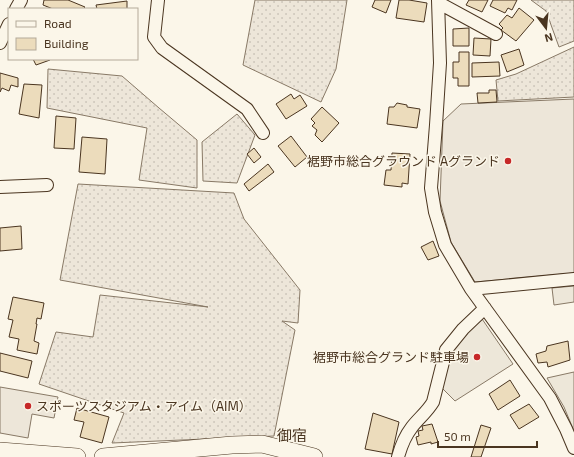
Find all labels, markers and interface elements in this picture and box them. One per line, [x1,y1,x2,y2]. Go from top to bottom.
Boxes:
legend [8,8,138,60]
north arrow [526,8,566,48]
text: Road [44,16,72,30]
text: N [543,31,555,45]
text: Building [44,36,89,50]
place label: 裾野市総合グラウンド Aグランド [307,153,500,169]
marker: 裾野市総合グラウンド Aグランド [503,156,513,166]
place label: 裾野市総合グランド駐車場 [313,349,469,365]
marker: 裾野市総合グランド駐車場 [472,352,482,362]
place label: スポーツスタジアム・アイム（AIM） [36,398,252,414]
marker: スポーツスタジアム・アイム（AIM） [23,401,33,411]
scale bar [438,423,537,449]
district label: 御宿 [277,426,307,444]
text: 50 m [444,429,471,443]

